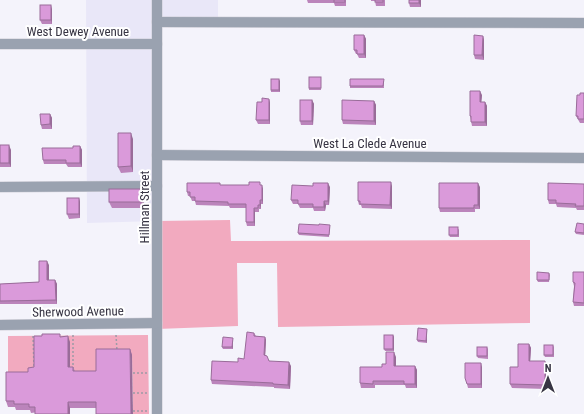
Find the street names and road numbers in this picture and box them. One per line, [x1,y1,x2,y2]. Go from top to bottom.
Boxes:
street label: West Dewey Avenue [27,24,129,39]
street label: West La Clede Avenue [313,136,427,151]
street label: Hillman Street [137,170,152,243]
street label: Sherwood Avenue [32,303,124,320]

